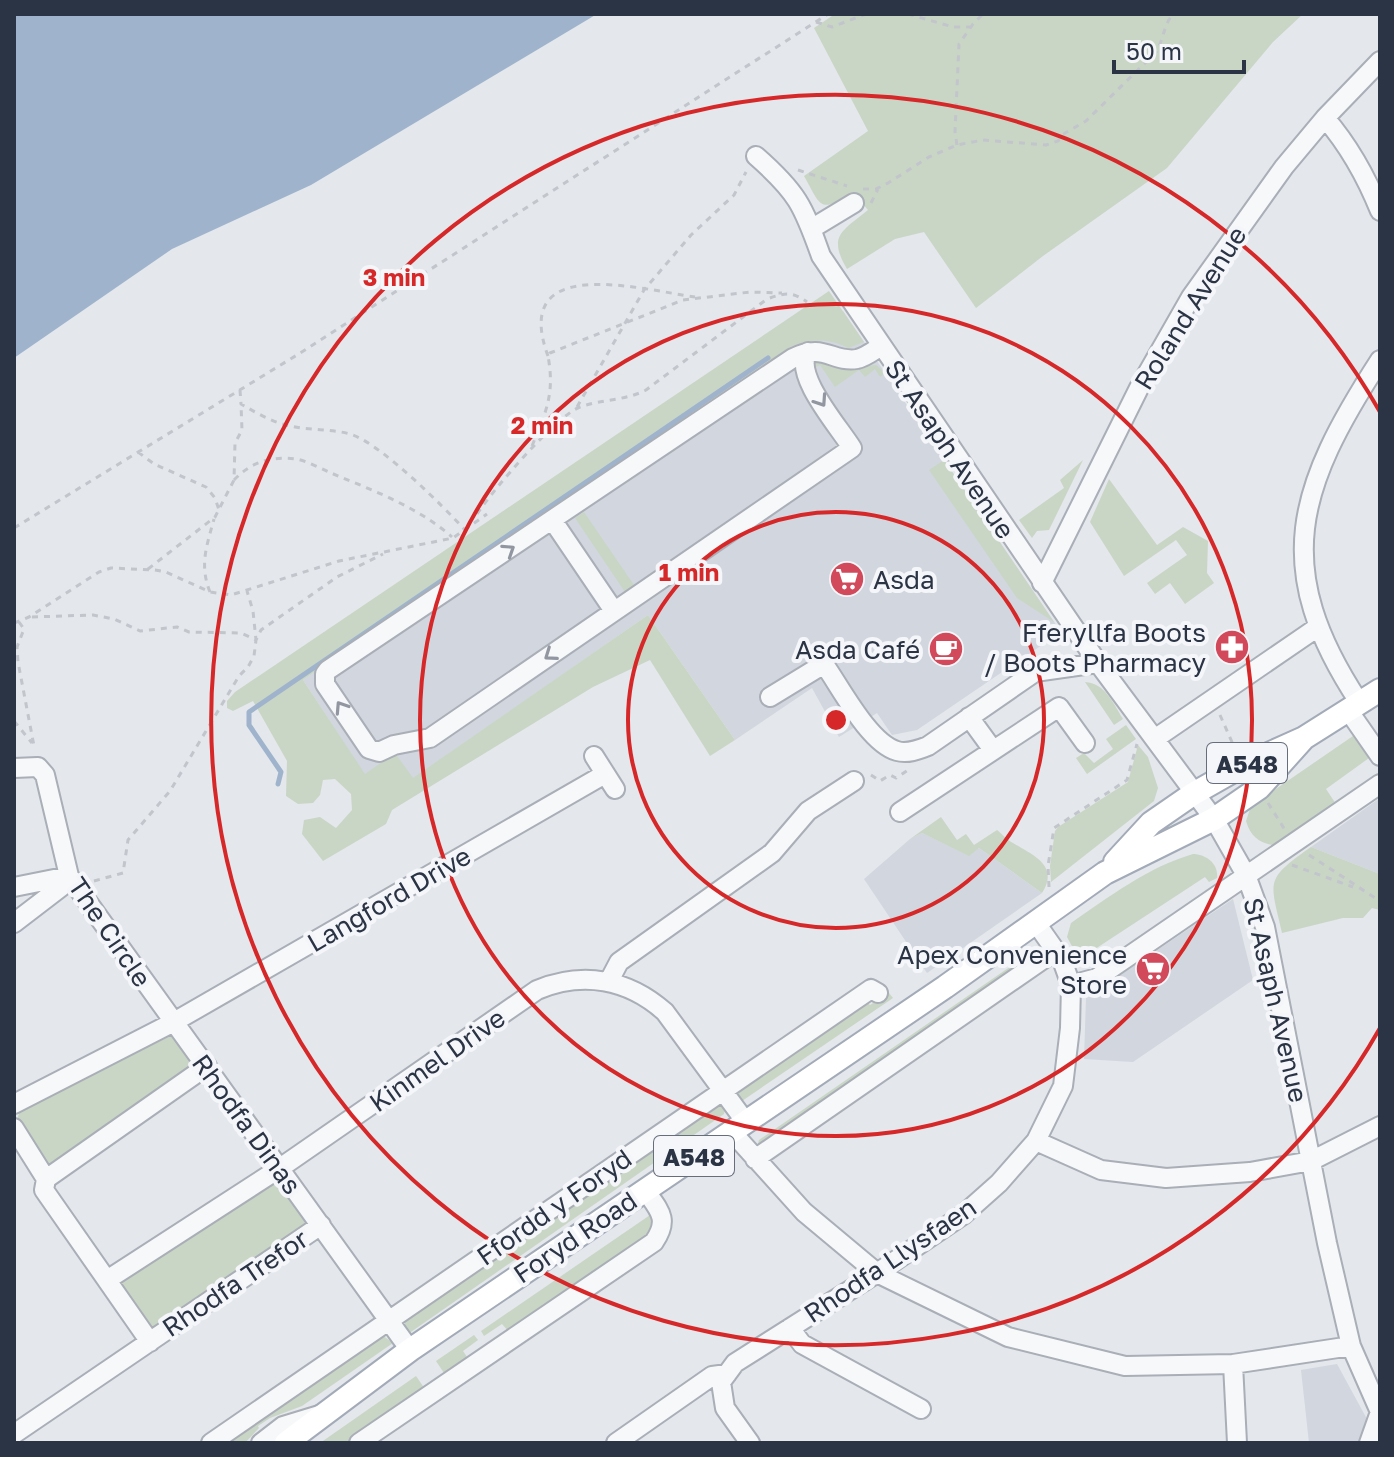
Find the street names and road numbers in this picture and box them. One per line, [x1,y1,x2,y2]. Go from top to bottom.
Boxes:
street label: Roland Avenue [1127,221,1253,395]
street label: St Asaph Avenue [879,354,1021,544]
road number: A548 [1207,743,1287,783]
street label: Langford Drive [302,840,476,958]
street label: The Circle [62,871,158,993]
street label: St Asaph Avenue [1237,895,1315,1105]
street label: Kinmel Drive [363,1002,511,1118]
street label: Rhodfa Dinas [186,1048,308,1200]
road number: A548 [654,1136,734,1176]
street label: Ffordd y Foryd [471,1142,637,1272]
street label: Foryd Road [507,1184,643,1290]
street label: Rhodfa Llysfaen [798,1191,982,1329]
street label: Rhodfa Trefor [156,1223,314,1343]

